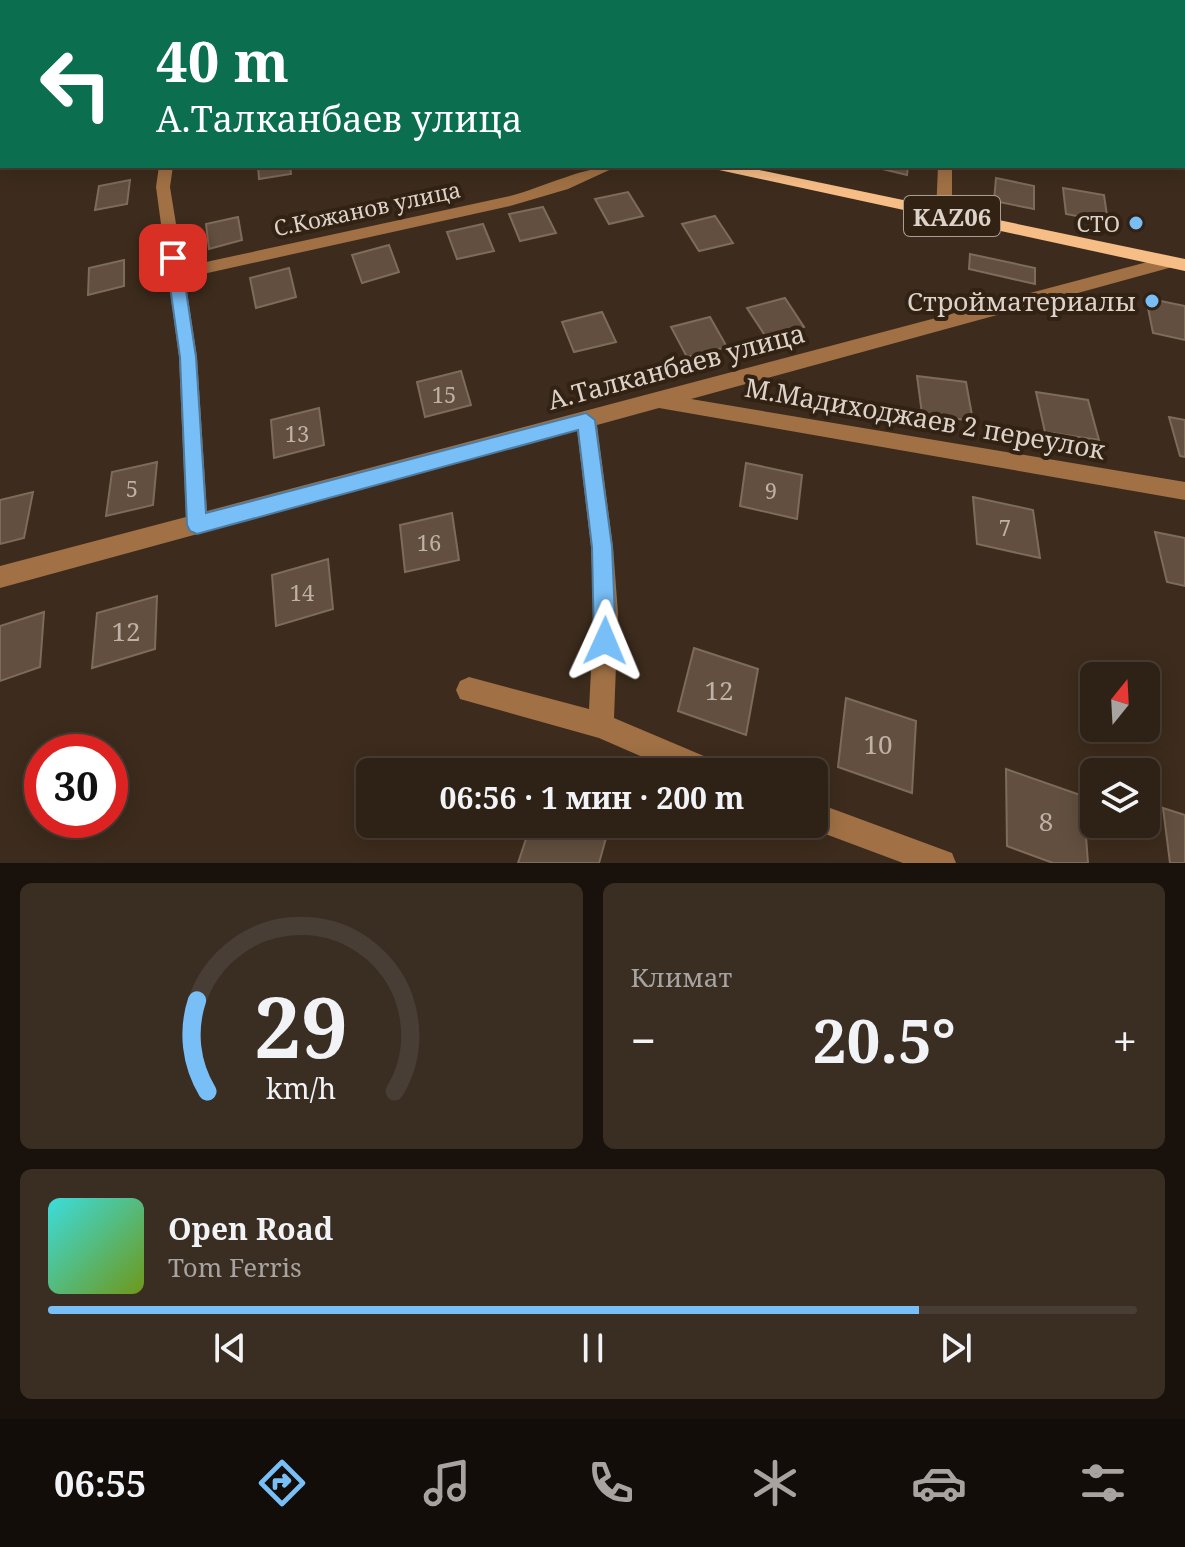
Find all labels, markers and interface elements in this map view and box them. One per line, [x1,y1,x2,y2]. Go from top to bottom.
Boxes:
text: 40 m [156,22,289,98]
icon: left [24,32,128,136]
text: А.Талканбаев улица [156,94,523,143]
street label: С.Кожанов улица [271,174,463,242]
road number: KАZ06 [904,196,1000,236]
place label: СТО [1077,208,1120,238]
marker: СТО [1127,214,1145,232]
pin [139,224,207,292]
icon: arrive [151,236,195,280]
place label: Стройматериалы [907,283,1136,319]
marker: Стройматериалы [1143,292,1161,310]
street label: А.Талканбаев улица [543,314,809,418]
street label: М.Мадиходжаев 2 переулок [742,369,1109,468]
house number: 15 [432,379,456,409]
house number: 13 [285,418,309,448]
house number: 5 [126,473,138,503]
house number: 9 [765,475,777,505]
house number: 7 [999,512,1011,542]
house number: 16 [417,527,441,557]
house number: 14 [290,577,314,607]
position arrow [563,599,647,683]
house number: 12 [111,613,141,649]
north arrow [1080,662,1160,742]
map controls [1080,662,1160,838]
house number: 12 [704,672,734,708]
house number: 10 [863,726,893,762]
speed limit sign: 30 [24,734,128,838]
button: layers [1080,758,1160,838]
text: 06:56 · 1 мин · 200 m [440,777,744,818]
house number: 8 [1039,803,1053,839]
text: Климат [631,959,732,995]
text: 29 [254,969,348,1082]
text: 20.5° [813,999,956,1081]
text: − [631,1010,656,1070]
text: + [1112,1010,1137,1070]
text: km/h [266,1068,336,1107]
text: Open Road [168,1208,333,1249]
text: Tom Ferris [168,1249,302,1285]
icon: previous [208,1326,252,1370]
icon: pause [571,1326,615,1370]
icon: next [934,1326,978,1370]
icon: directions [254,1455,310,1511]
icon: music [419,1455,475,1511]
icon: phone [583,1455,639,1511]
icon: climate [747,1455,803,1511]
icon: car [911,1455,967,1511]
icon: filters [1075,1455,1131,1511]
text: 06:55 [54,1459,146,1508]

